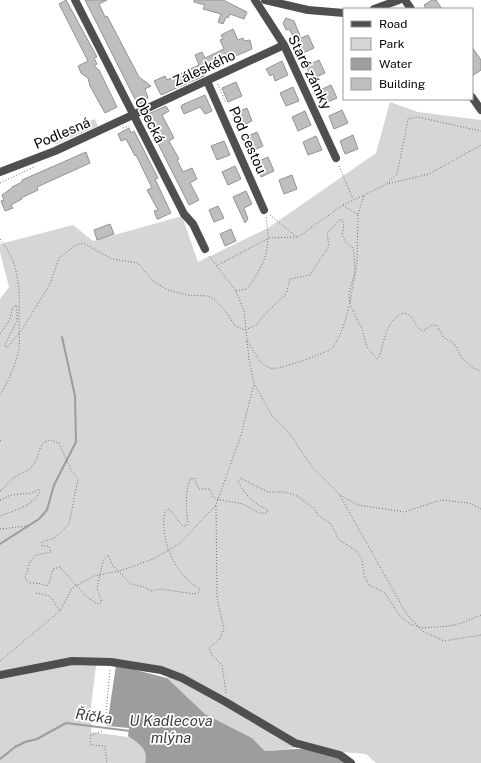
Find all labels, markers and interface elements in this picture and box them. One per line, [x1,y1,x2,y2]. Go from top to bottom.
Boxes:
legend [343,8,473,100]
text: Road [379,17,407,31]
street label: Staré zámky [285,32,335,112]
text: Park [379,37,405,51]
street label: Záleského [170,47,238,89]
text: Water [379,57,413,71]
text: Building [379,77,425,91]
street label: Obecká [132,94,168,146]
street label: Pod cestou [226,104,270,176]
street label: Podlesná [31,114,93,152]
water label: Říčka [74,705,114,727]
water label: U Kadlecova mlýna [129,712,213,746]

